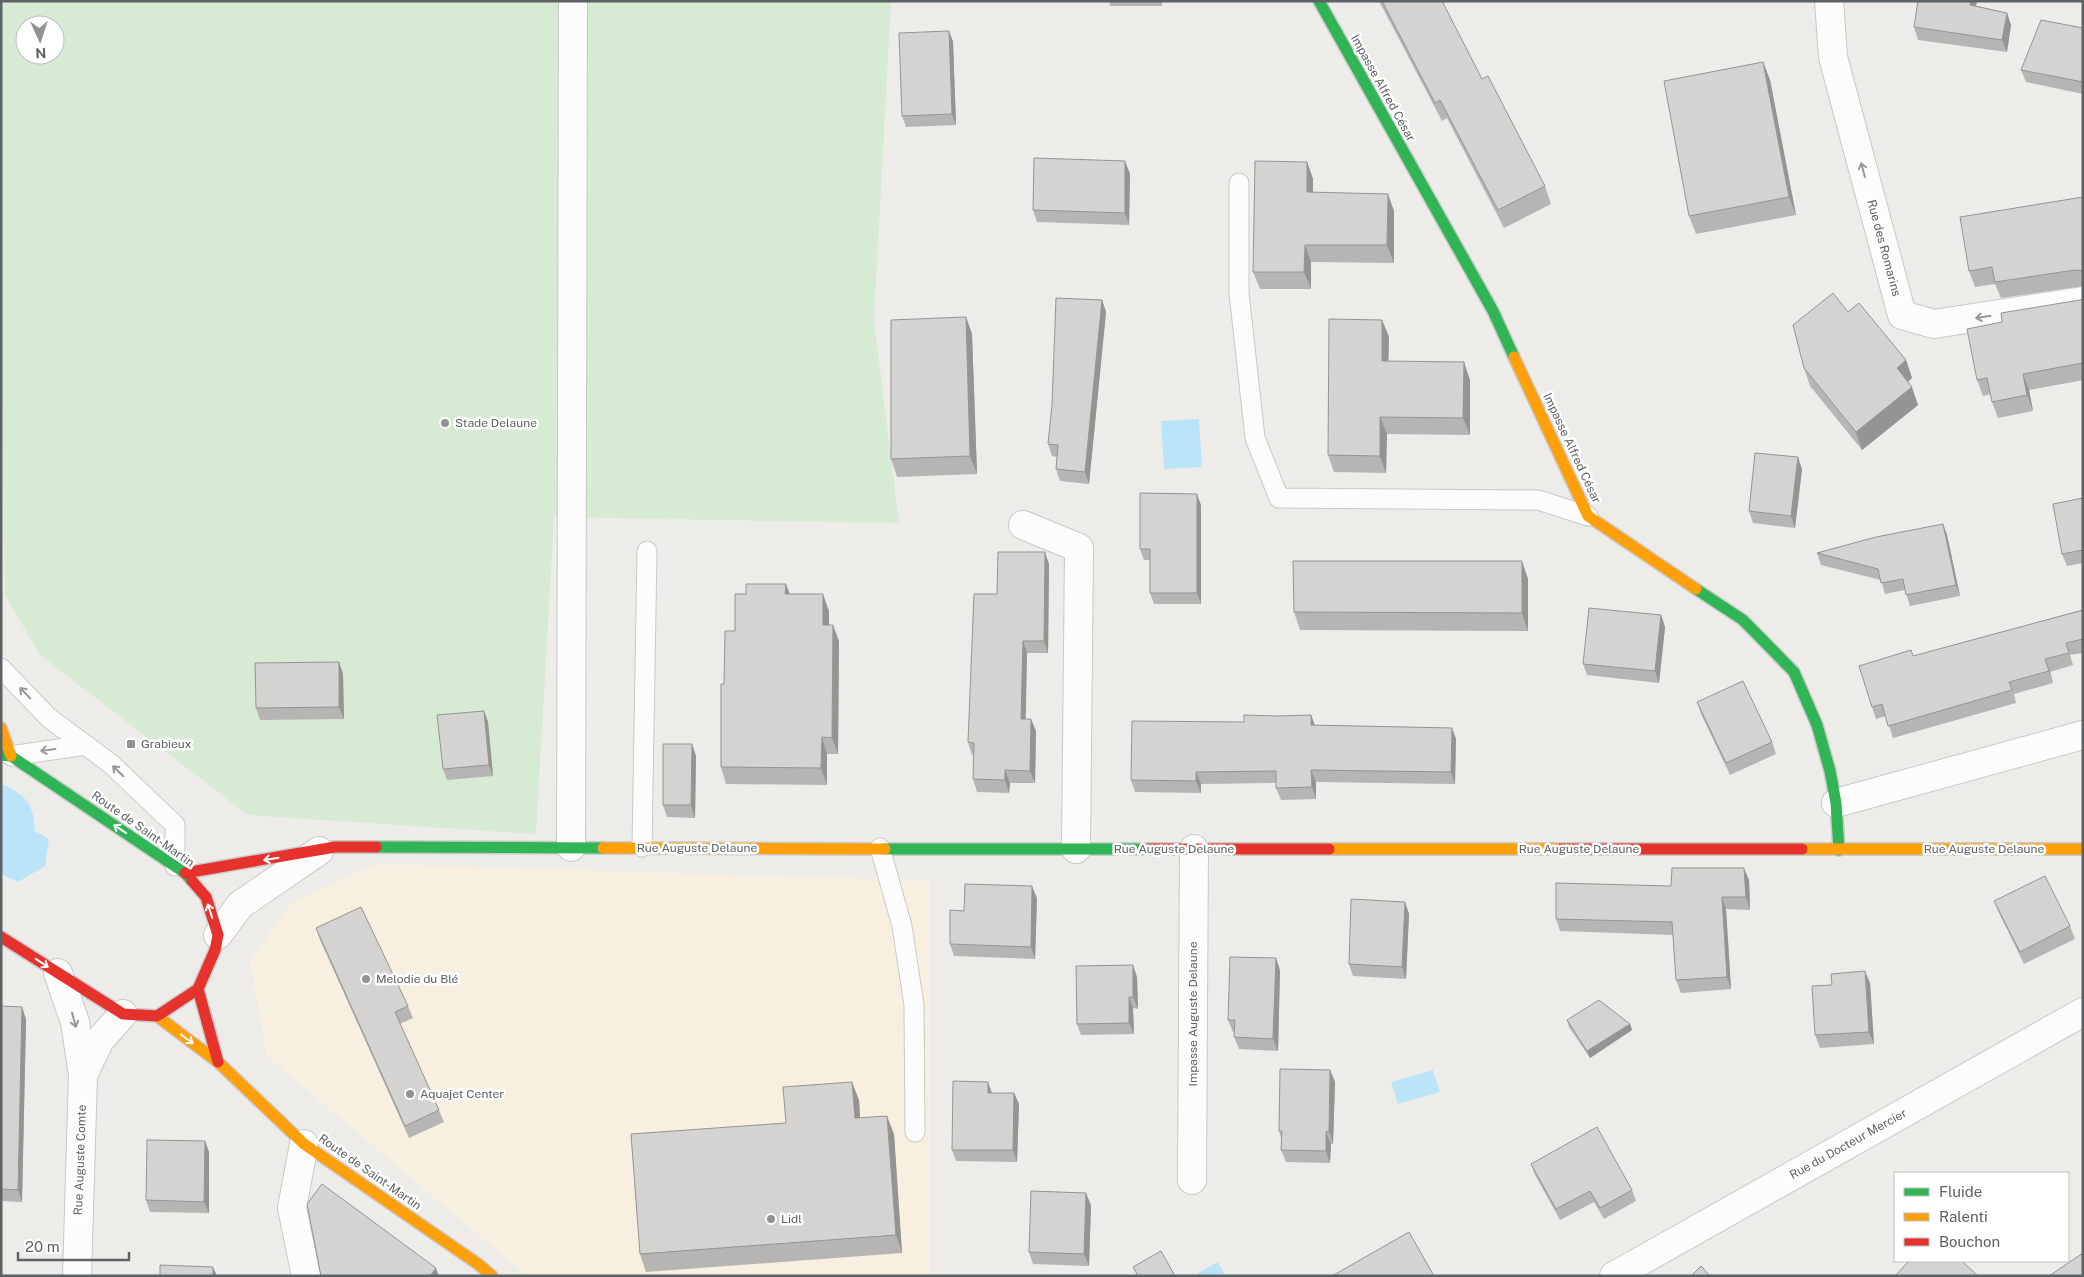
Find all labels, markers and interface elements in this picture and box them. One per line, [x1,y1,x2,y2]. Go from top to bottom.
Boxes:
north arrow [15,15,65,65]
street label: Impasse Alfred César [1348,32,1418,144]
text: N [35,45,47,61]
one-way arrow [1858,163,1868,179]
street label: Rue des Romarins [1864,198,1904,298]
one-way arrow [1975,312,1991,322]
street label: Impasse Alfred César [1540,391,1604,505]
place label: Stade Delaune [455,416,537,430]
marker: Stade Delaune [439,417,451,429]
one-way arrow [19,687,31,699]
place label: Grabieux [141,737,192,751]
marker: Grabieux [125,738,137,750]
one-way arrow [41,746,57,756]
one-way arrow [112,765,125,777]
street label: Route de Saint-Martin [89,788,197,870]
one-way arrow [113,824,127,834]
street label: Rue Auguste Delaune [637,841,757,855]
street label: Rue Auguste Delaune [1114,842,1234,856]
street label: Rue Auguste Delaune [1519,842,1639,856]
street label: Rue Auguste Delaune [1924,842,2044,856]
one-way arrow [264,854,280,864]
one-way arrow [205,903,215,919]
street label: Impasse Auguste Delaune [1186,941,1200,1086]
one-way arrow [35,958,49,968]
place label: Melodie du Blé [376,972,459,986]
marker: Melodie du Blé [360,973,372,985]
one-way arrow [69,1011,79,1027]
one-way arrow [180,1034,194,1044]
place label: Aquajet Center [420,1087,504,1101]
marker: Aquajet Center [404,1088,416,1100]
street label: Rue Auguste Comte [71,1104,89,1216]
street label: Rue du Docteur Mercier [1787,1106,1909,1182]
street label: Route de Saint-Martin [316,1131,424,1213]
legend [1894,1172,2069,1262]
text: Fluide [1939,1183,1982,1200]
text: Ralenti [1939,1208,1988,1225]
place label: Lidl [781,1212,802,1226]
marker: Lidl [765,1213,777,1225]
scale bar [18,1230,129,1262]
text: Bouchon [1939,1233,2000,1250]
text: 20 m [25,1238,60,1255]

